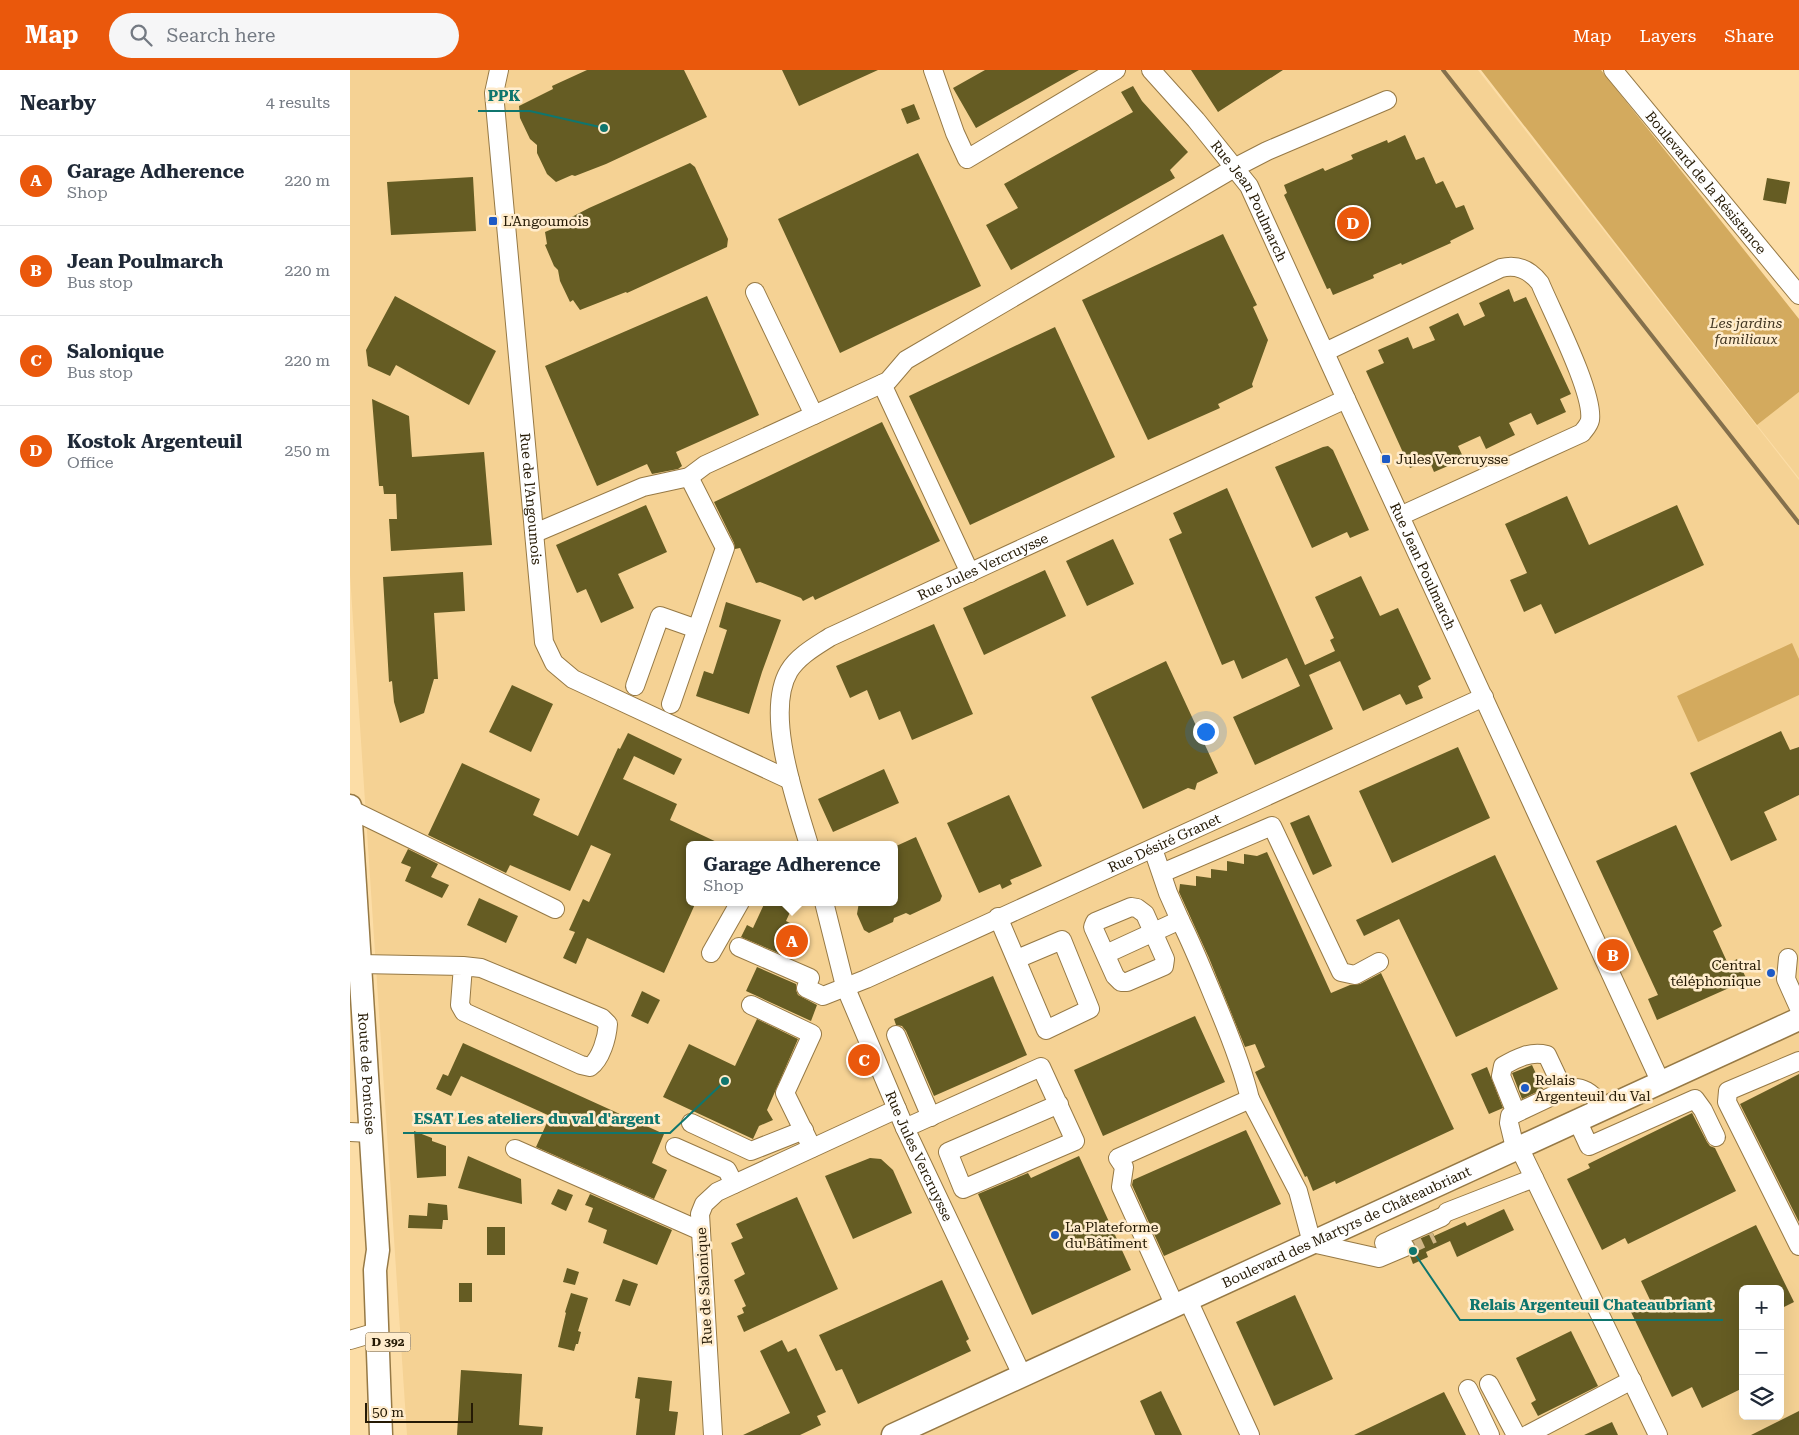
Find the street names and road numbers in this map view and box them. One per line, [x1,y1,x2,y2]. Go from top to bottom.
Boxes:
street label: Boulevard de la Résistance [1642,108,1770,257]
street label: Rue Jean Poulmarch [1208,137,1290,264]
street label: Rue de l'Angoumois [517,432,545,566]
street label: Rue Jean Poulmarch [1387,500,1459,632]
street label: Rue Jules Vercruysse [915,529,1051,604]
street label: Rue Désiré Granet [1105,810,1223,876]
street label: Route de Pontoise [355,1012,379,1135]
street label: Rue Jules Vercruysse [882,1088,956,1224]
street label: Boulevard des Martyrs de Châteaubriant [1219,1163,1474,1291]
street label: Rue de Salonique [693,1226,715,1345]
road number: D 392 [365,1332,410,1352]

